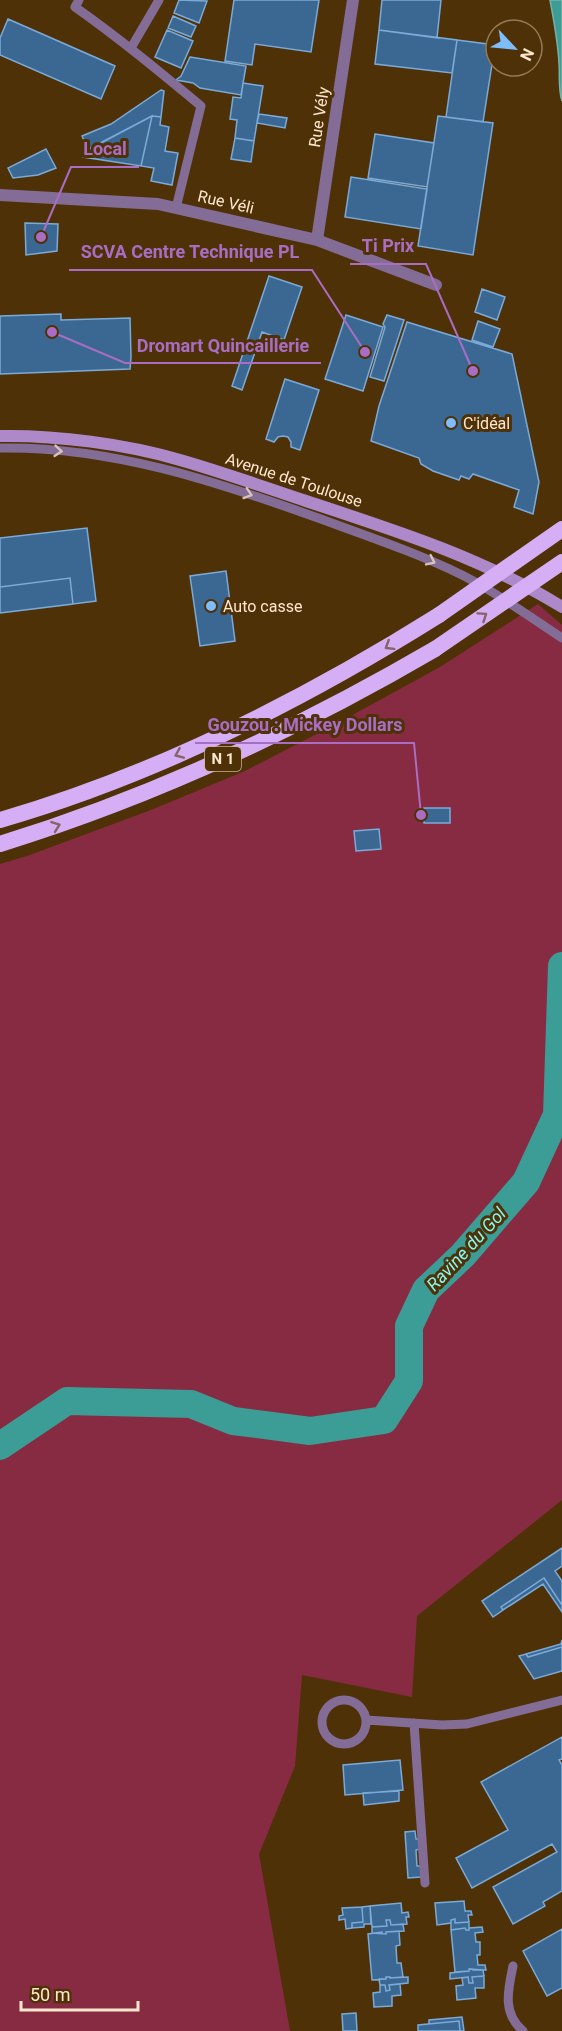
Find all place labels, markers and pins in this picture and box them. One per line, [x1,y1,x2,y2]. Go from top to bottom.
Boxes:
callout: Local [71,131,139,167]
callout: Ti Prix [350,228,426,264]
callout: SCVA Centre Technique PL [69,234,312,270]
callout: Dromart Quincaillerie [125,327,321,363]
place label: C'idéal [463,414,510,433]
marker: C'idéal [444,416,458,430]
place label: Auto casse [223,597,302,616]
marker: Auto casse [204,599,218,613]
callout: Gouzou : Mickey Dollars [195,707,414,743]

